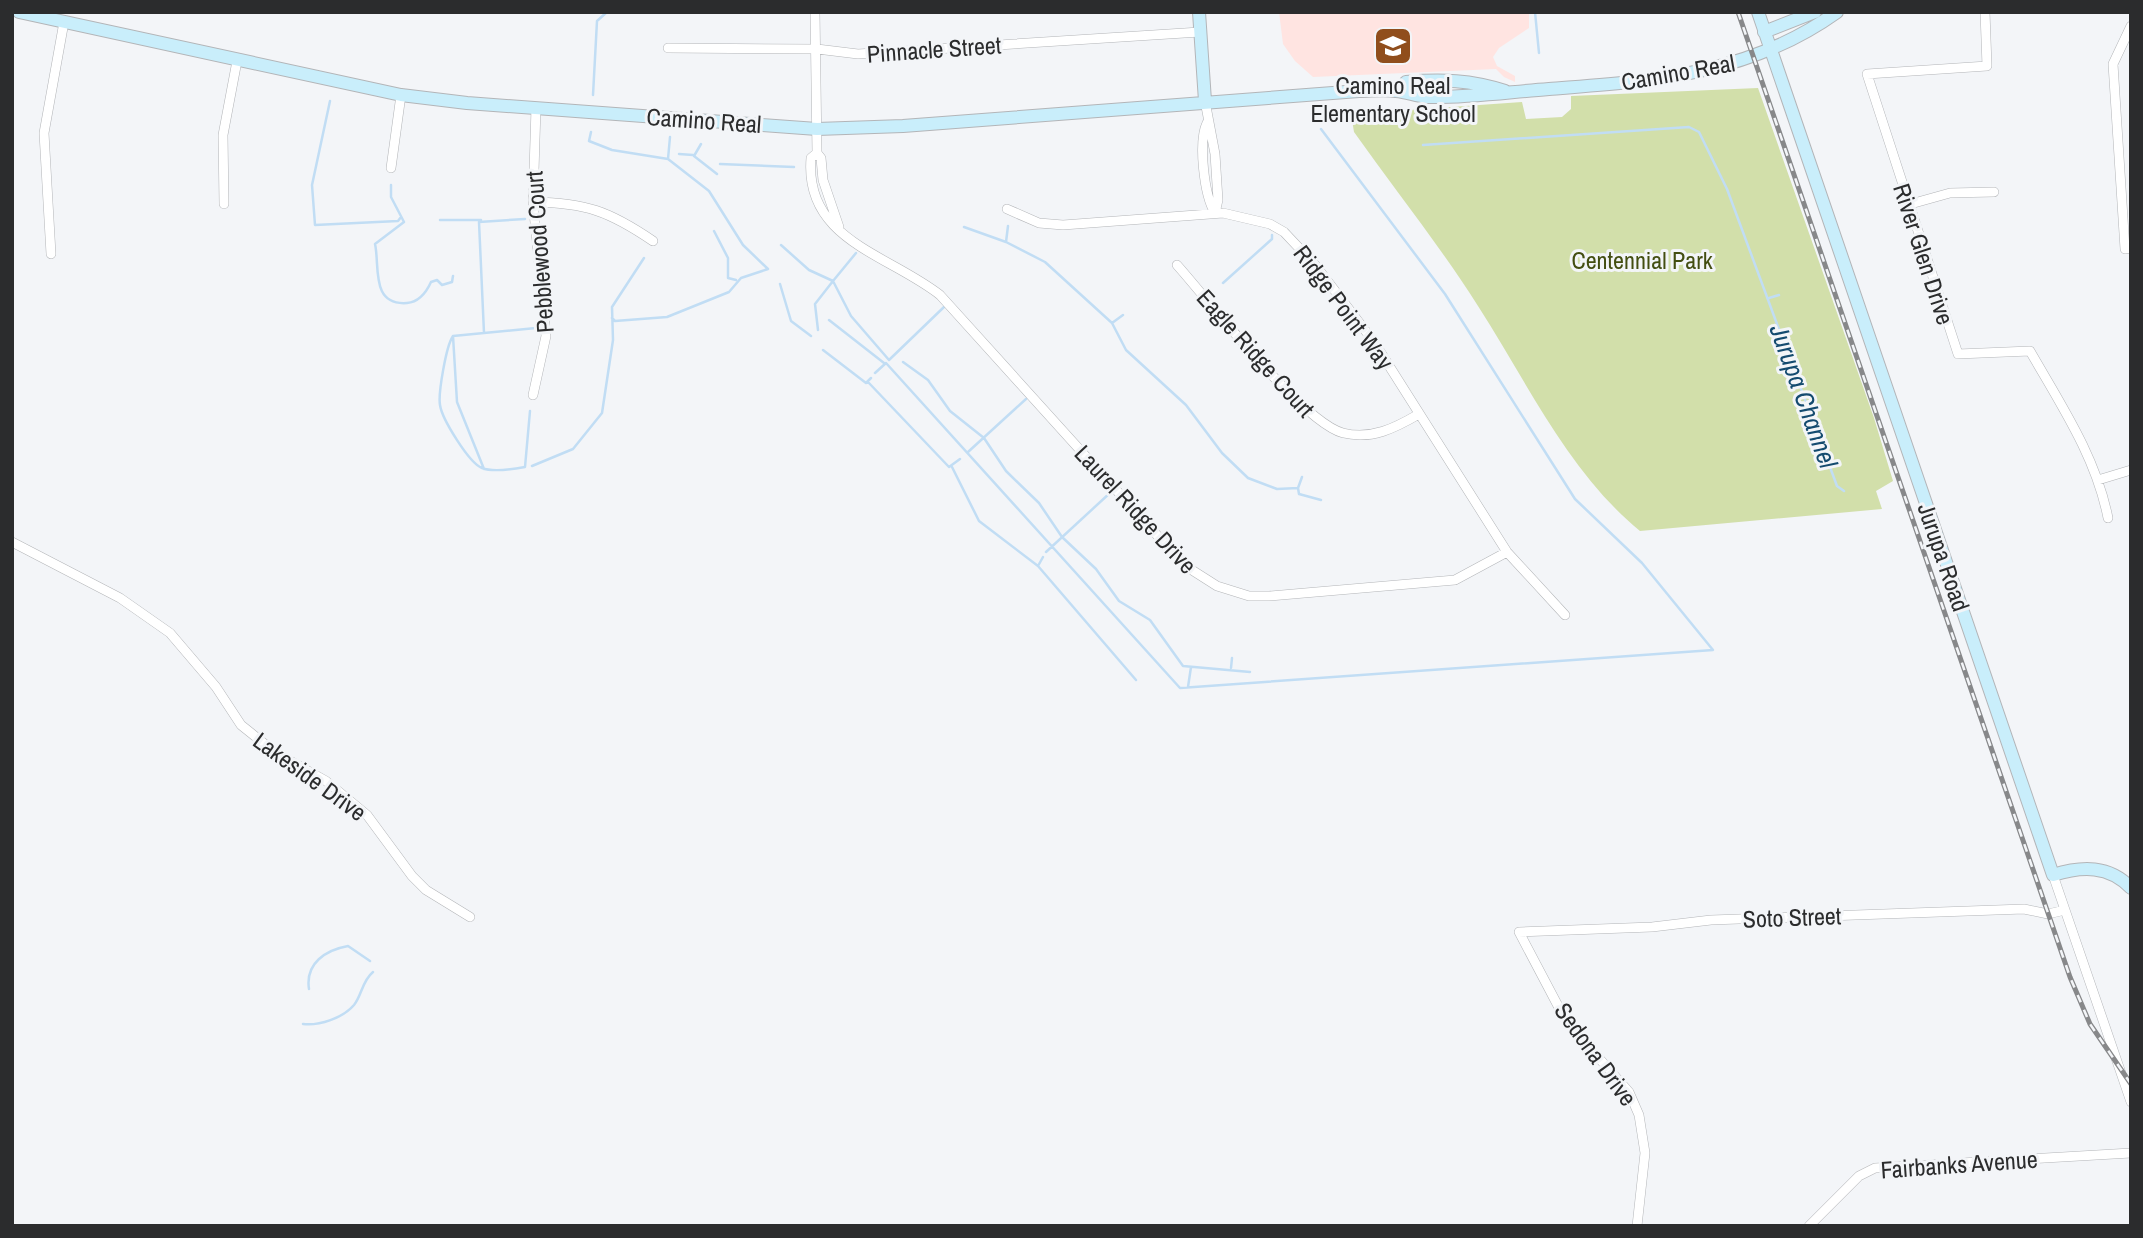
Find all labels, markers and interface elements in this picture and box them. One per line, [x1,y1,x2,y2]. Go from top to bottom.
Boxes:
school or university icon: Camino Real Elementary School [1372,25,1414,67]
street label: Pinnacle Street [866,28,1003,70]
street label: Camino Real [1619,46,1737,98]
place label: Camino Real Elementary School [1310,69,1476,129]
street label: Camino Real [646,100,762,140]
street label: Pebblewood Court [517,170,561,334]
street label: River Glen Drive [1886,179,1962,329]
street label: Ridge Point Way [1287,238,1401,376]
park label: Centennial Park [1571,244,1713,276]
street label: Eagle Ridge Court [1190,282,1322,424]
water label: Jurupa Channel [1761,318,1847,474]
street label: Laurel Ridge Drive [1068,438,1204,580]
street label: Jurupa Road [1911,499,1977,615]
street label: Lakeside Drive [247,724,373,828]
street label: Soto Street [1742,899,1842,935]
street label: Sedona Drive [1548,996,1644,1112]
street label: Fairbanks Avenue [1879,1143,2039,1185]

